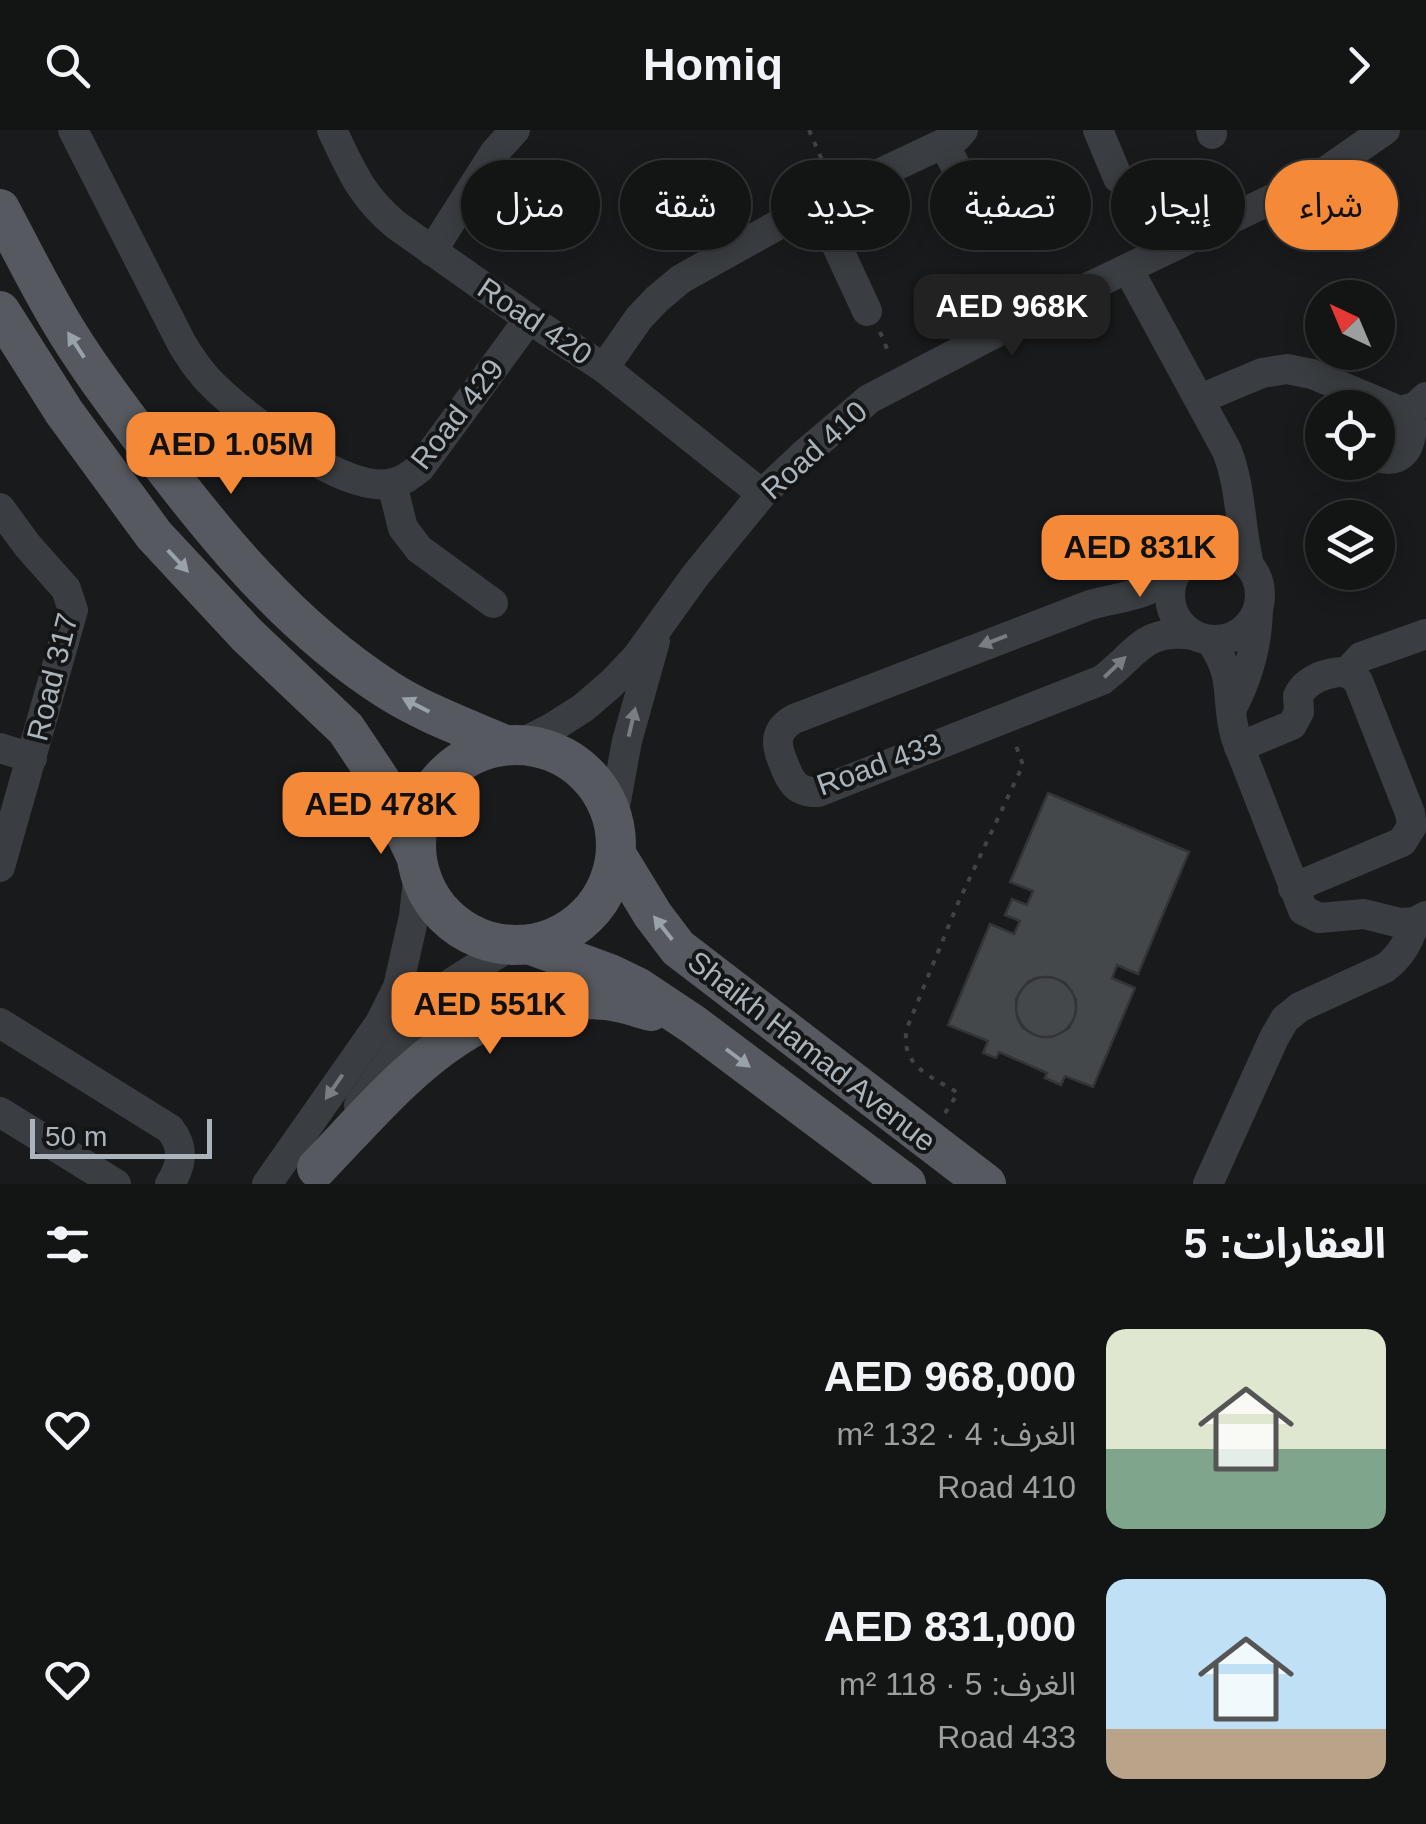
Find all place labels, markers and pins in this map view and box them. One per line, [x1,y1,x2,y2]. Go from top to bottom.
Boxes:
pin: AED 968K [909,274,1115,359]
pin: AED 1.05M [117,412,345,497]
pin: AED 831K [1037,515,1243,600]
pin: AED 478K [278,772,484,857]
pin: AED 551K [387,972,593,1057]

